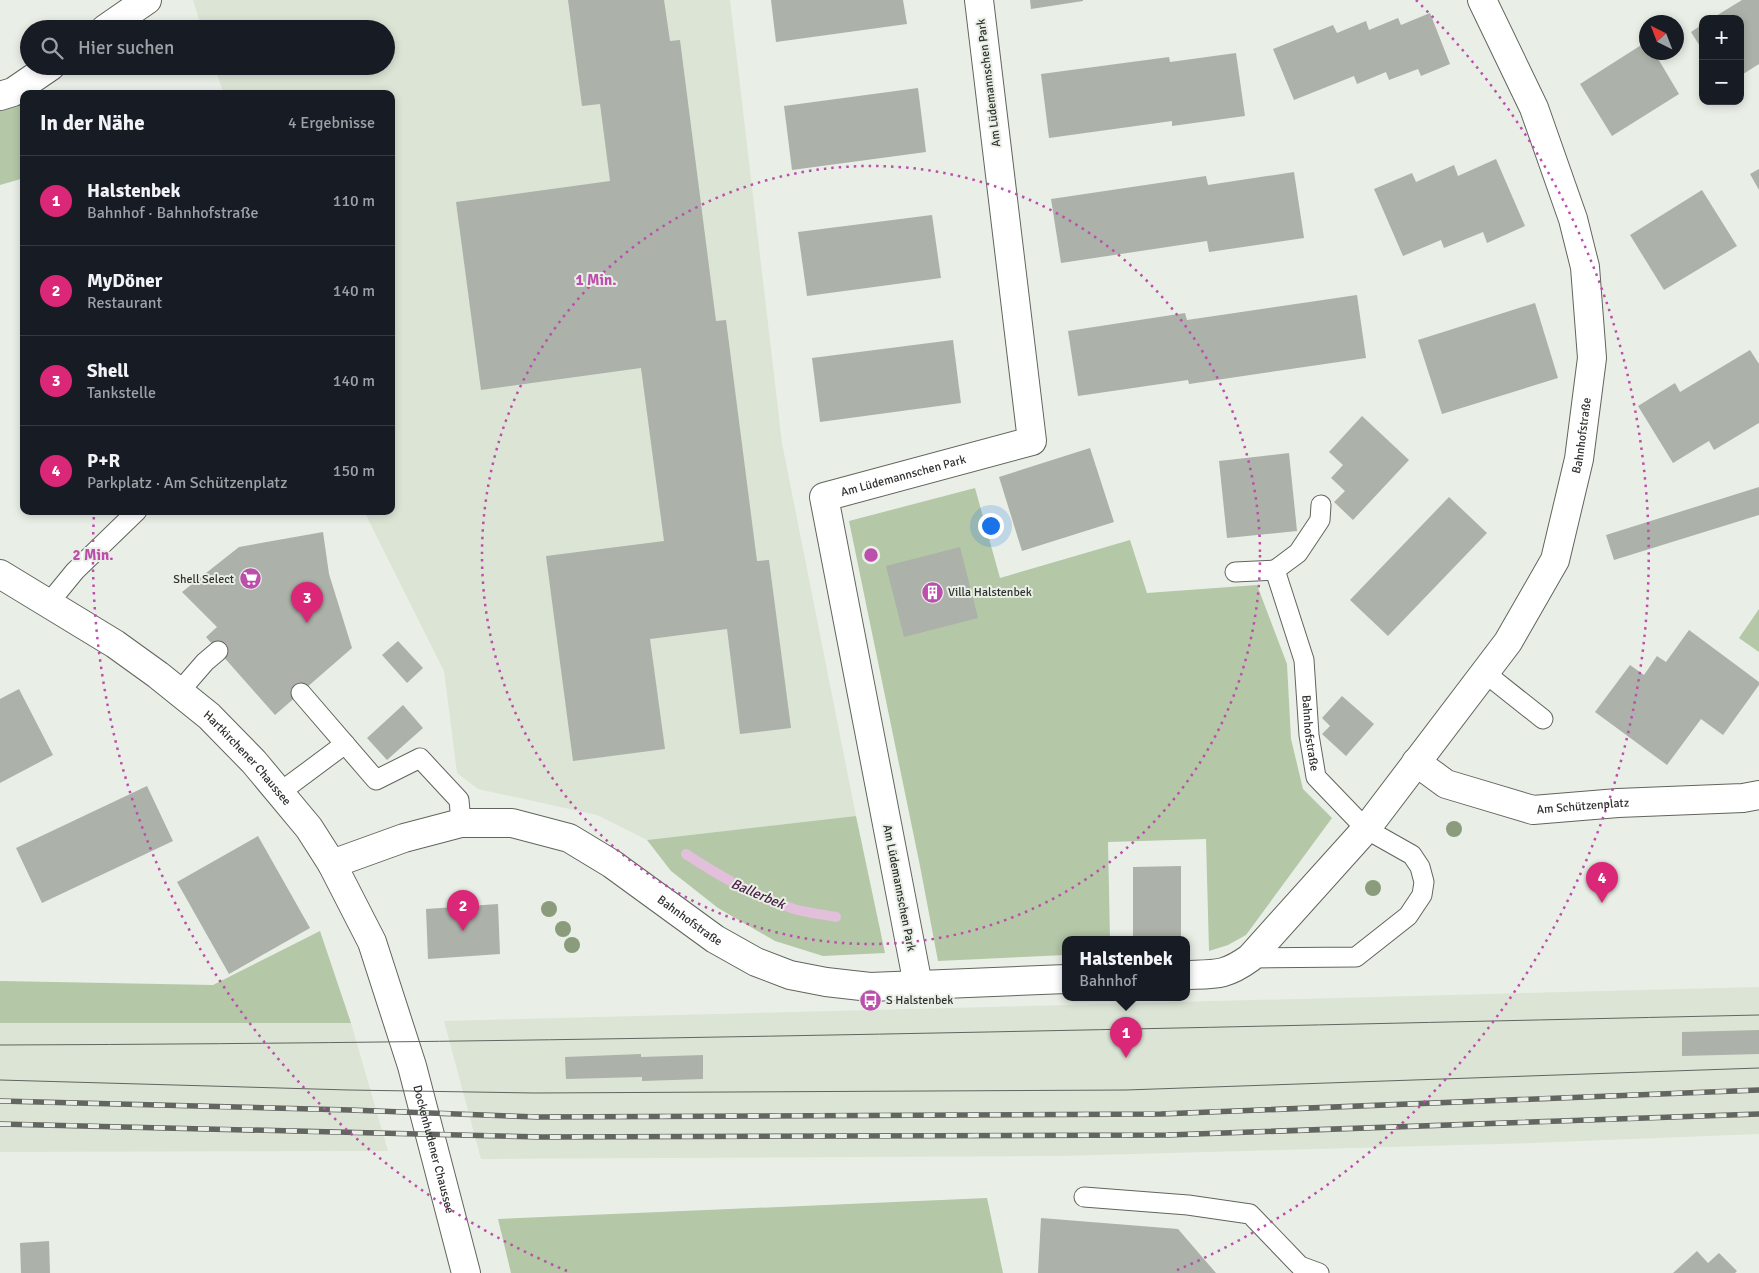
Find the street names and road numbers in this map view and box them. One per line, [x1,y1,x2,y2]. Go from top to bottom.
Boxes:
street label: Am Lüdemannschen Park [974,18,1004,148]
street label: Bahnhofstraße [1568,397,1594,475]
street label: Am Lüdemannschen Park [839,452,967,500]
street label: Bahnhofstraße [1299,694,1322,772]
street label: Hartkirchener Chaussee [201,707,295,808]
street label: Am Schützenplatz [1536,795,1629,817]
street label: Am Lüdemannschen Park [879,823,919,953]
street label: Bahnhofstraße [654,892,725,949]
street label: Dockenhudener Chaussee [410,1083,458,1215]

